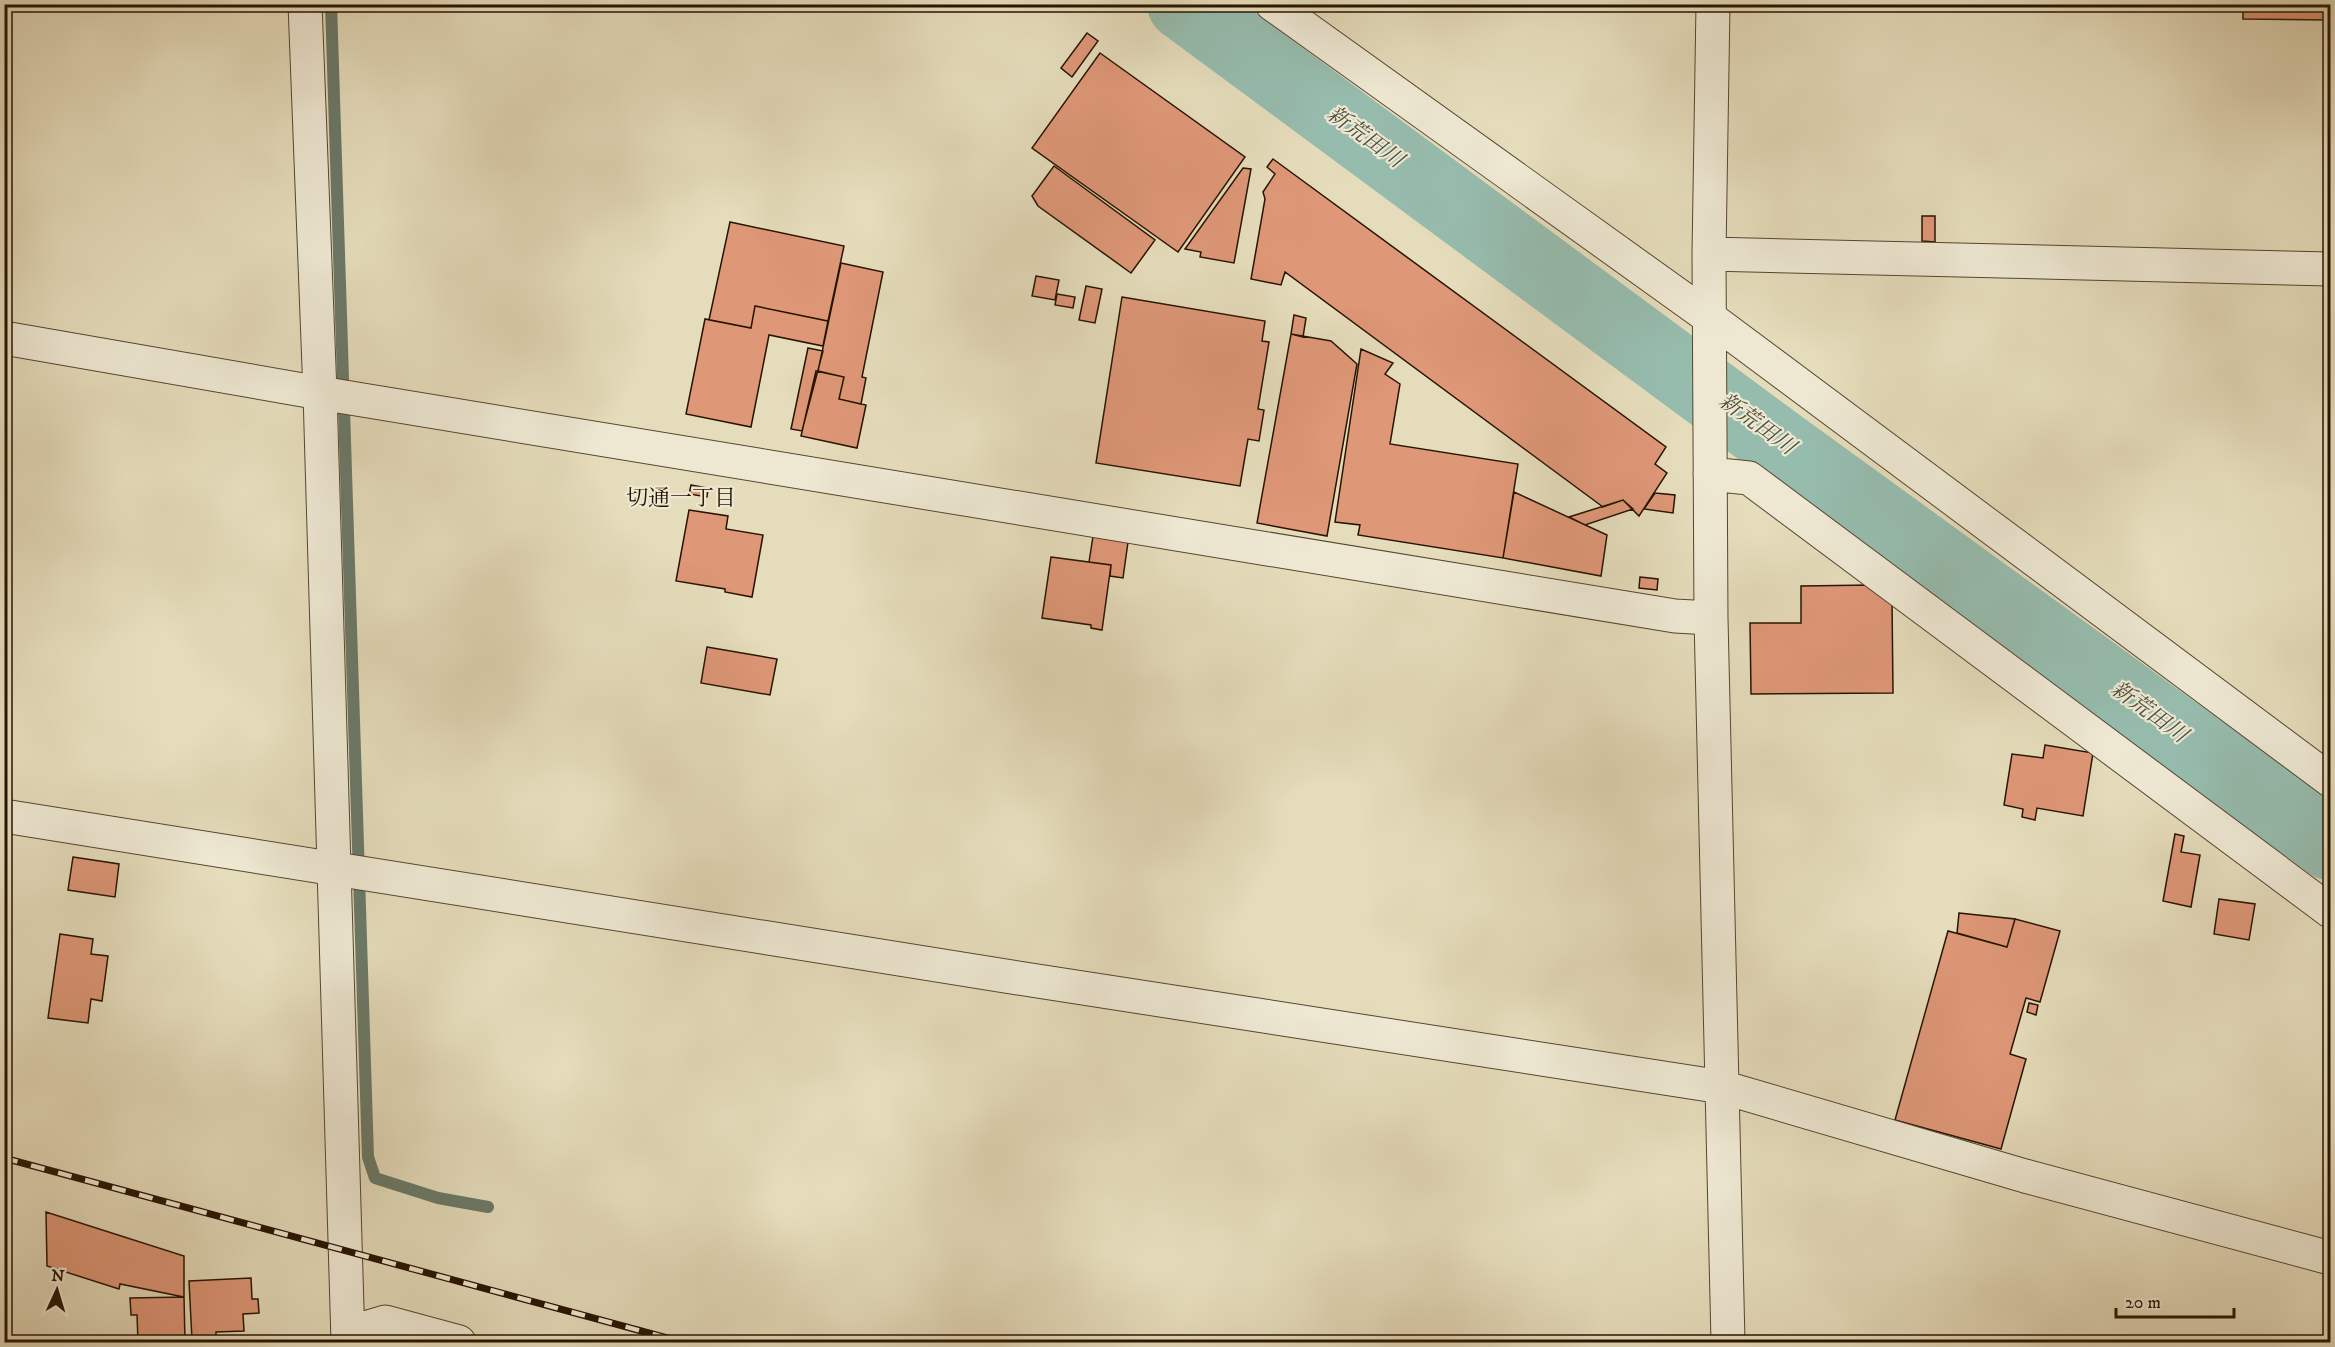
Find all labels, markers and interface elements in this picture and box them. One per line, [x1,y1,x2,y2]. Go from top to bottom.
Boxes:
water label: 新荒田川 [1321,100,1410,175]
water label: 新荒田川 [1713,387,1802,462]
district label: 切通一丁目 [626,485,736,512]
water label: 新荒田川 [2105,675,2194,750]
north arrow [27,1260,87,1320]
text: N [51,1266,65,1286]
scale bar [2116,1281,2234,1319]
text: 20 m [2125,1292,2161,1314]

